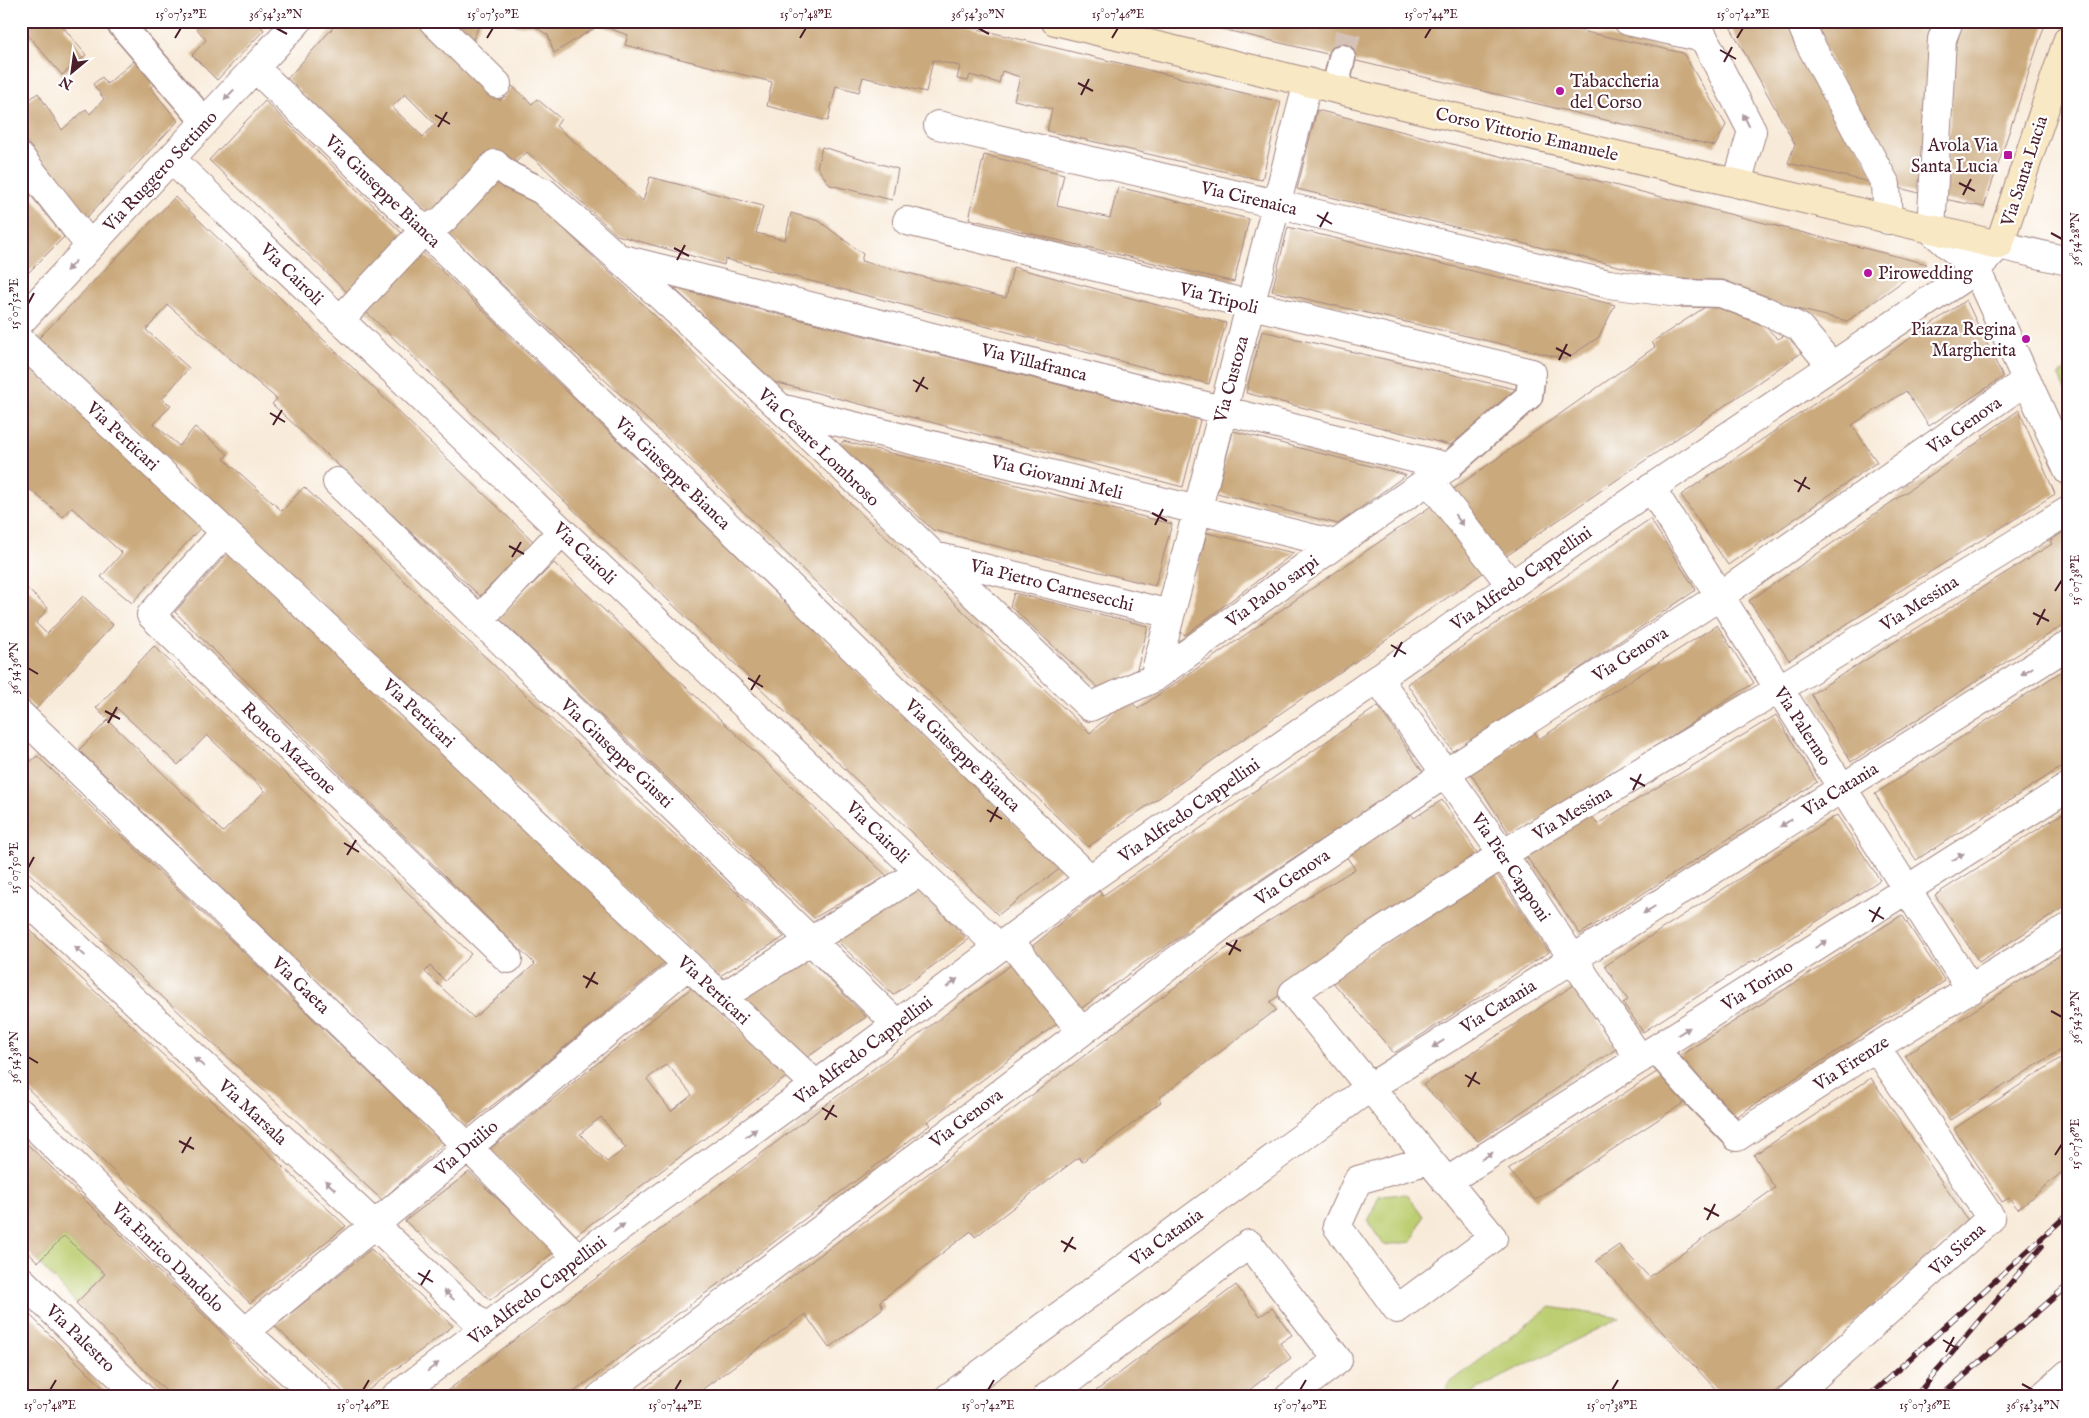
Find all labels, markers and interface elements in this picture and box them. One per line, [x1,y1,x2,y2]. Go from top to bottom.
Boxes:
text: 15°07'52"E [155,7,207,22]
text: 36°54'32"N [249,7,303,22]
text: 15°07'50"E [467,7,519,22]
text: 15°07'48"E [780,7,832,22]
text: 36°54'30"N [951,7,1005,22]
text: 15°07'46"E [1092,7,1144,22]
text: 15°07'44"E [1404,7,1458,22]
text: 15°07'42"E [1716,7,1770,22]
north arrow [48,48,98,98]
place label: Tabaccheria del Corso [1570,71,1660,115]
text: N [57,72,77,94]
marker: Tabaccheria del Corso [1554,85,1566,97]
one-way arrow [223,89,235,101]
street label: Corso Vittorio Emanuele [1433,103,1620,168]
street label: Via Ruggero Settimo [98,106,223,238]
one-way arrow [1742,113,1750,128]
street label: Via Santa Lucia [1996,113,2054,231]
street label: Via Giuseppe Bianca [318,130,445,253]
place label: Avola Via Santa Lucia [1911,135,1998,179]
marker: Avola Via Santa Lucia [2002,149,2014,161]
street label: Via Cirenaica [1197,177,1299,222]
text: 36°54'28"N [2068,212,2083,266]
street label: Via Cairoli [254,238,328,311]
one-way arrow [65,260,77,272]
place label: Pirowedding [1878,263,1973,286]
marker: Pirowedding [1862,267,1874,279]
text: 15°07'52"E [7,278,22,330]
street label: Via Tripoli [1176,278,1261,320]
place label: Piazza Regina Margherita [1911,319,2016,363]
street label: Via Custoza [1210,333,1255,426]
marker: Piazza Regina Margherita [2020,333,2032,345]
street label: Via Villafranca [977,339,1089,388]
street label: Via Cesare Lombroso [751,383,884,512]
street label: Via Genova [1922,392,2007,461]
street label: Via Perticari [80,397,163,477]
street label: Via Giuseppe Bianca [608,412,735,535]
street label: Via Giovanni Meli [987,451,1125,506]
one-way arrow [1454,513,1465,526]
street label: Via Cairoli [547,517,621,590]
street label: Via Alfredo Cappellini [1446,522,1597,637]
street label: Via Paolo sarpi [1221,551,1324,634]
street label: Via Pietro Carnesecchi [967,555,1136,618]
text: 15°07'38"E [2068,555,2083,605]
street label: Via Messina [1875,571,1963,638]
street label: Via Genova [1588,622,1673,689]
text: 36°54'36"N [7,641,22,694]
one-way arrow [2020,666,2033,676]
street label: Via Perticari [376,674,459,754]
street label: Via Palermo [1767,682,1836,771]
street label: Via Giuseppe Giusti [554,693,678,814]
street label: Via Giuseppe Bianca [898,694,1025,817]
street label: Ronco Mazzone [236,698,340,800]
street label: Via Alfredo Cappellini [1114,754,1265,869]
street label: Via Catania [1798,758,1883,823]
street label: Via Messina [1528,782,1617,847]
street label: Via Cairoli [840,796,914,869]
street label: Via Pier Capponi [1464,808,1555,927]
one-way arrow [1779,819,1792,828]
text: 15°07'50"E [7,842,22,894]
street label: Via Genova [1250,845,1335,912]
one-way arrow [1951,852,1964,862]
one-way arrow [1642,906,1655,915]
one-way arrow [1814,939,1827,949]
one-way arrow [75,945,87,957]
street label: Via Perticari [671,951,754,1031]
street label: Via Gaeta [265,952,334,1020]
street label: Via Torino [1717,955,1798,1018]
street label: Via Catania [1456,975,1541,1040]
one-way arrow [945,978,958,989]
text: 36°54'32"N [2068,990,2083,1044]
street label: Via Alfredo Cappellini [789,991,938,1111]
one-way arrow [1677,1027,1690,1036]
text: 36°54'38"N [7,1030,22,1083]
street label: Via Firenze [1809,1031,1894,1098]
one-way arrow [1431,1040,1444,1049]
one-way arrow [193,1056,205,1068]
street label: Via Marsala [212,1075,292,1151]
street label: Via Genova [925,1084,1008,1155]
street label: Via Duilio [430,1116,504,1183]
text: 15°07'36"E [2068,1118,2083,1170]
one-way arrow [744,1127,757,1138]
one-way arrow [1480,1151,1494,1160]
one-way arrow [325,1179,337,1191]
street label: Via Enrico Dandolo [105,1197,229,1318]
street label: Via Catania [1125,1204,1208,1273]
street label: Via Siena [1924,1219,1991,1282]
one-way arrow [613,1223,626,1233]
street label: Via Alfredo Cappellini [463,1231,612,1351]
one-way arrow [444,1289,456,1301]
street label: Via Palestro [39,1299,120,1378]
one-way arrow [426,1362,439,1373]
text: 15°07'48"E [24,1398,76,1413]
text: 15°07'46"E [337,1398,389,1413]
text: 15°07'44"E [648,1398,702,1413]
text: 15°07'42"E [961,1398,1015,1413]
text: 15°07'40"E [1273,1398,1327,1413]
text: 15°07'38"E [1587,1398,1637,1413]
text: 15°07'36"E [1899,1398,1951,1413]
text: 36°54'34"N [2006,1398,2060,1413]

